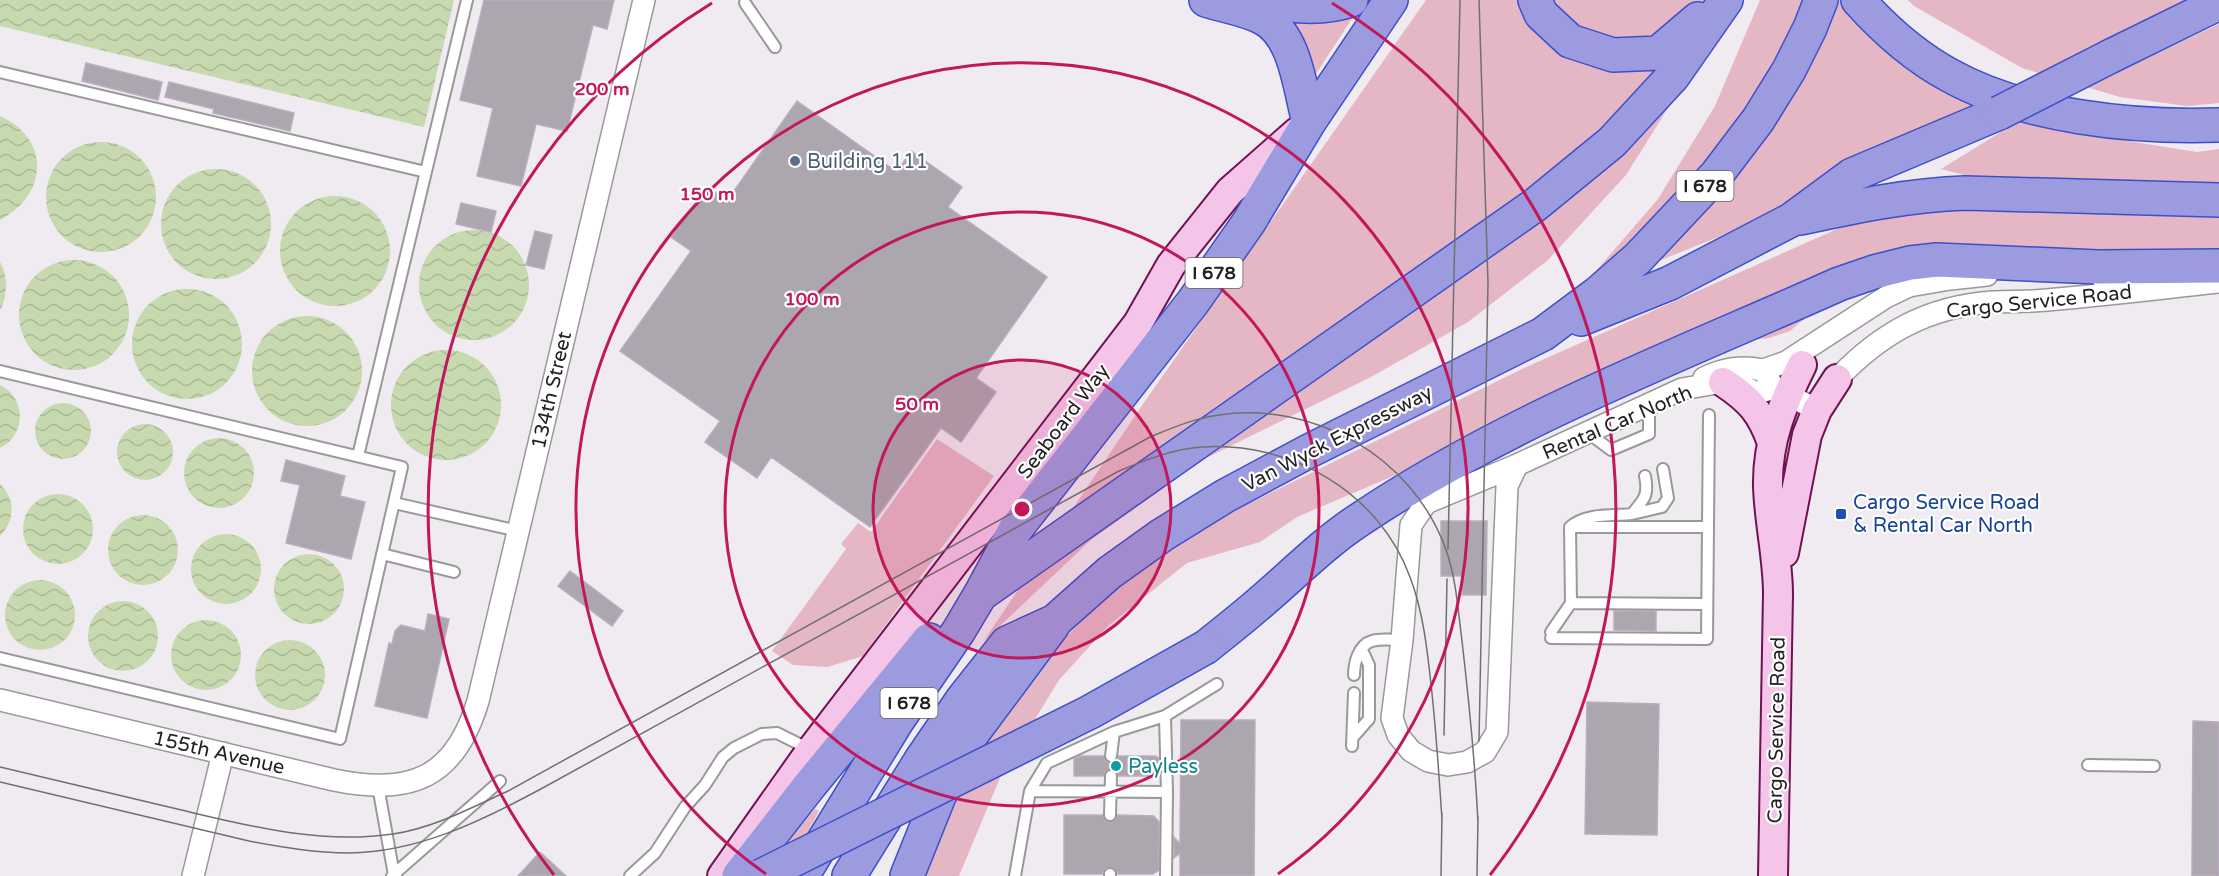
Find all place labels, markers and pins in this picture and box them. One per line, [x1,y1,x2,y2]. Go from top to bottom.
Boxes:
place label: Building 111 [807,150,928,174]
marker: Building 111 [788,154,802,168]
place label: Cargo Service Road & Rental Car North [1853,491,2040,538]
centre of rings [1012,499,1032,519]
marker: Cargo Service Road & Rental Car North [1834,507,1848,521]
place label: Payless [1128,755,1198,779]
marker: Payless [1109,759,1123,773]

